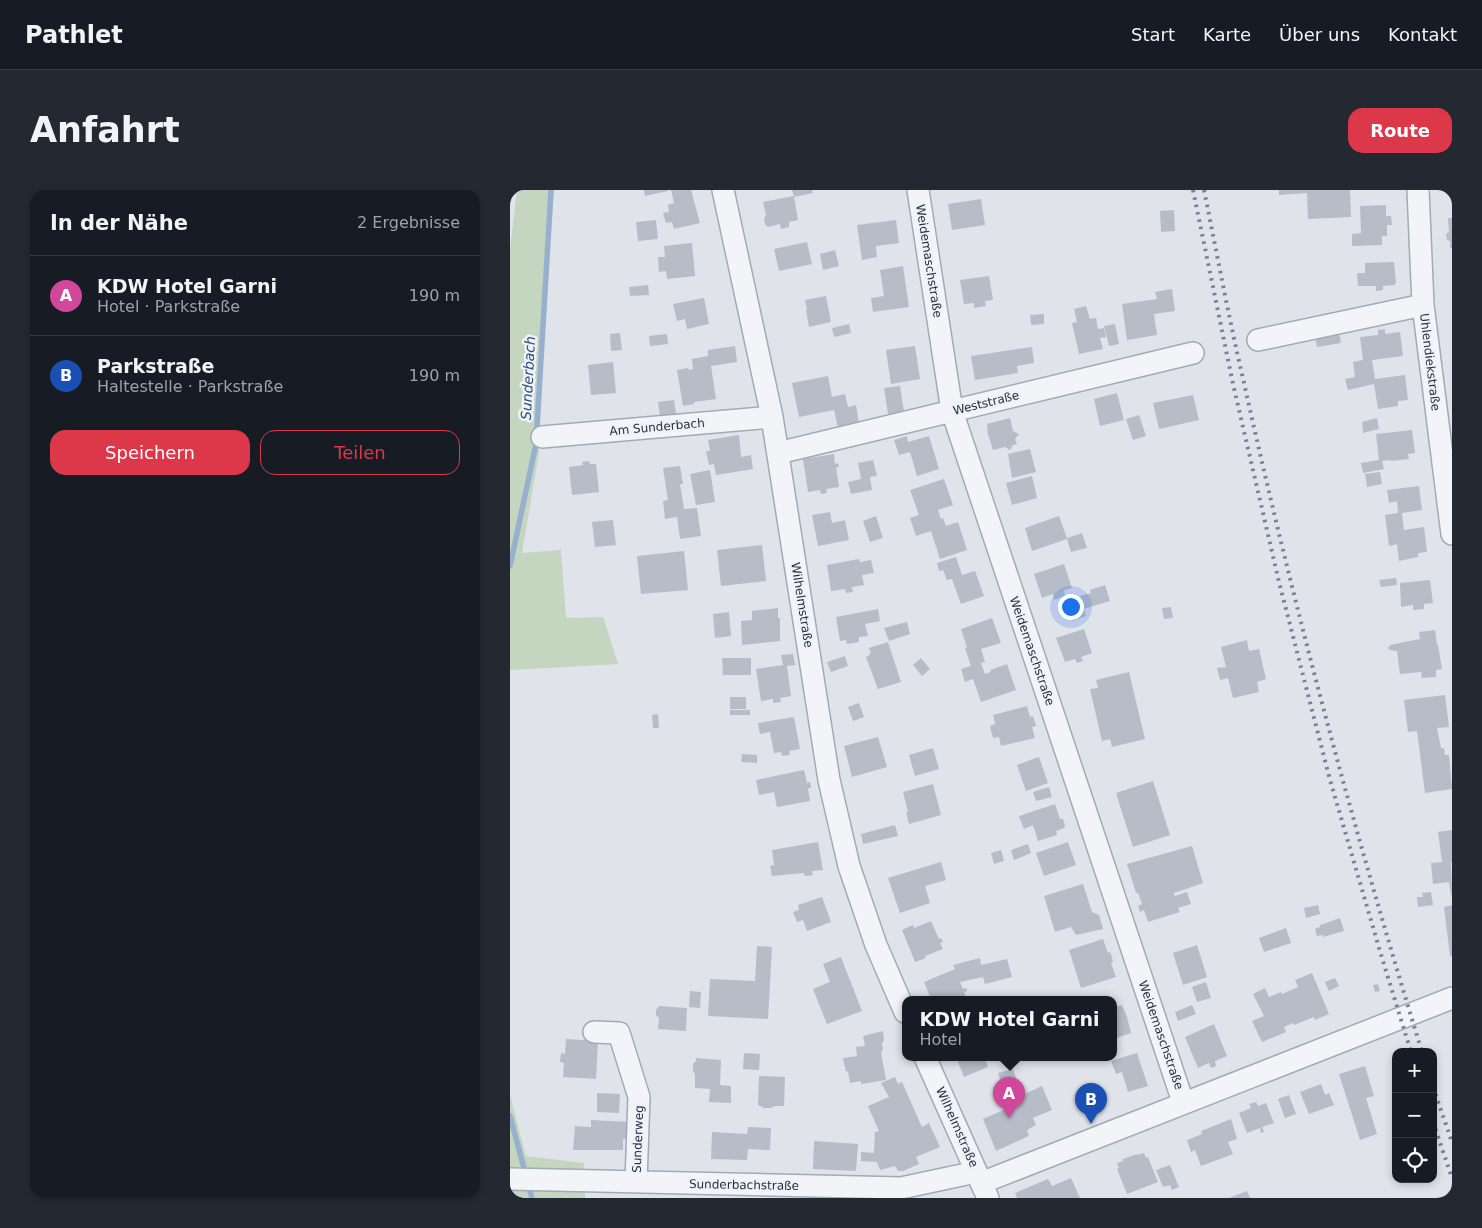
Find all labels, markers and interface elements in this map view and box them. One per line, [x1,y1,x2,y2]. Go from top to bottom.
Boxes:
text: Pathlet [25,21,123,49]
text: Start [1131,24,1175,45]
text: Karte [1203,24,1251,45]
text: Über uns [1279,24,1360,45]
text: Kontakt [1388,24,1457,45]
button: Route [1348,108,1452,153]
text: Anfahrt [30,110,180,150]
street label: Weidemaschstraße [913,203,945,319]
text: In der Nähe [50,211,188,235]
text: 2 Ergebnisse [357,213,460,232]
text: KDW Hotel Garni [97,275,277,297]
text: A [60,286,72,305]
text: 190 m [409,286,460,305]
text: Hotel · Parkstraße [97,297,240,316]
street label: Uhlendiekstraße [1417,312,1443,412]
water label: Sunderbach [518,336,538,420]
text: Parkstraße [97,355,214,377]
text: B [60,366,72,385]
text: 190 m [409,366,460,385]
text: Haltestelle · Parkstraße [97,377,283,396]
street label: Weststraße [951,388,1021,418]
street label: Am Sunderbach [609,416,705,438]
button: Speichern [50,430,250,475]
button: Teilen [260,430,460,475]
street label: Wilhelmstraße [788,561,816,649]
your location [1058,594,1084,620]
street label: Weidemaschstraße [1007,595,1057,707]
street label: Weidemaschstraße [1136,979,1186,1091]
popup [902,996,1117,1061]
text: KDW Hotel Garni [920,1008,1099,1030]
text: Hotel [920,1030,962,1049]
map controls [1392,1048,1437,1183]
button: + [1392,1048,1437,1093]
pin: A [993,1077,1025,1118]
pin: B [1075,1083,1107,1124]
street label: Wilhelmstraße [933,1085,981,1169]
button: − [1392,1093,1437,1138]
street label: Sunderweg [630,1105,646,1173]
button: locate [1392,1138,1437,1183]
street label: Sunderbachstraße [689,1177,799,1193]

